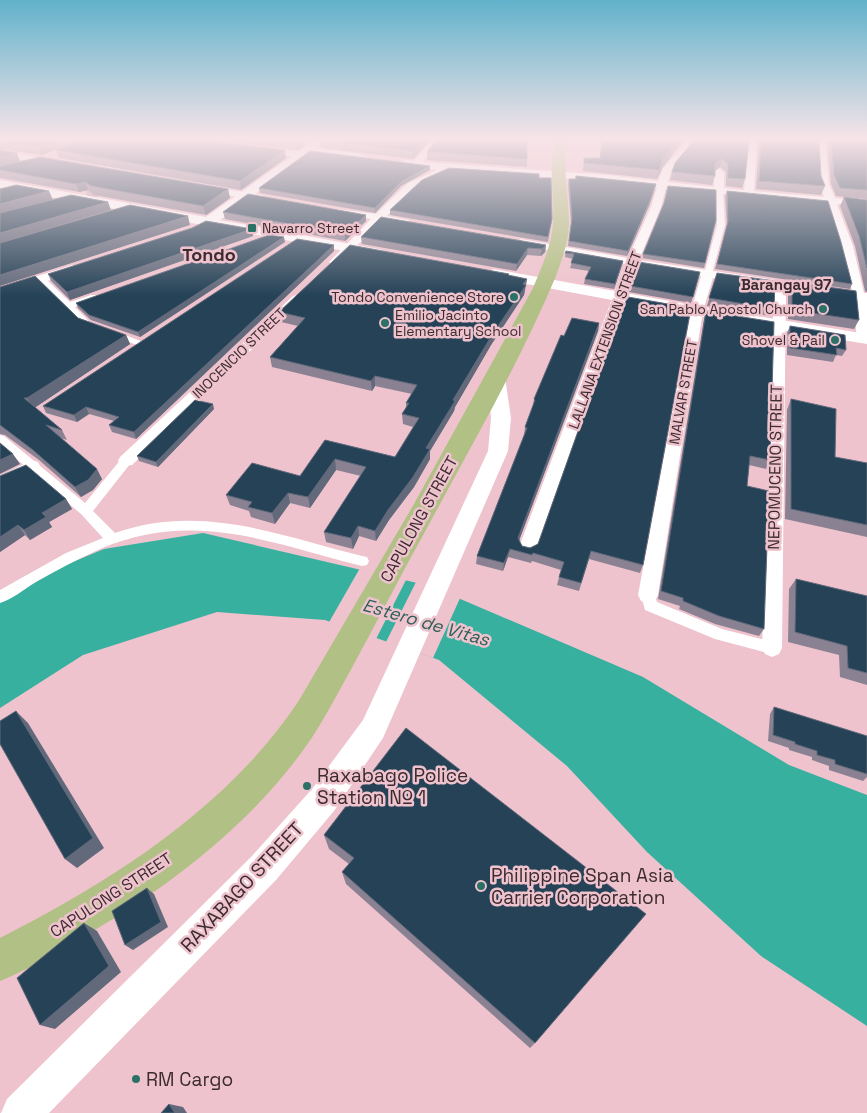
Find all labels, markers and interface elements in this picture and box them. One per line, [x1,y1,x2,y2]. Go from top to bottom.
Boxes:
place label: Navarro Street [262,219,360,237]
marker: Navarro Street [246,222,258,234]
district label: Tondo [182,243,236,266]
street label: LALLANA EXTENSION STREET [564,249,646,431]
district label: Barangay 97 [741,275,831,294]
place label: Tondo Convenience Store [331,288,504,306]
marker: Tondo Convenience Store [508,291,520,303]
place label: San Pablo Apostol Church [640,300,813,318]
marker: San Pablo Apostol Church [817,303,829,315]
street label: INOCENCIO STREET [189,304,289,402]
place label: Emilio Jacinto Elementary School [395,306,521,340]
marker: Emilio Jacinto Elementary School [379,317,391,329]
place label: Shovel & Pail [742,331,825,349]
marker: Shovel & Pail [829,334,841,346]
street label: MALVAR STREET [665,338,701,446]
street label: NEPOMUCENO STREET [763,384,787,550]
street label: CAPULONG STREET [376,452,462,586]
water label: Estero de Vitas [360,593,492,651]
place label: Raxabago Police Station № 1 [317,763,468,810]
marker: Raxabago Police Station № 1 [301,780,313,792]
street label: RAXABAGO STREET [175,817,309,957]
street label: CAPULONG STREET [46,848,176,942]
place label: Philippine Span Asia Carrier Corporation [491,863,674,910]
marker: Philippine Span Asia Carrier Corporation [475,880,487,892]
place label: RM Cargo [146,1067,233,1092]
marker: RM Cargo [130,1073,142,1085]

